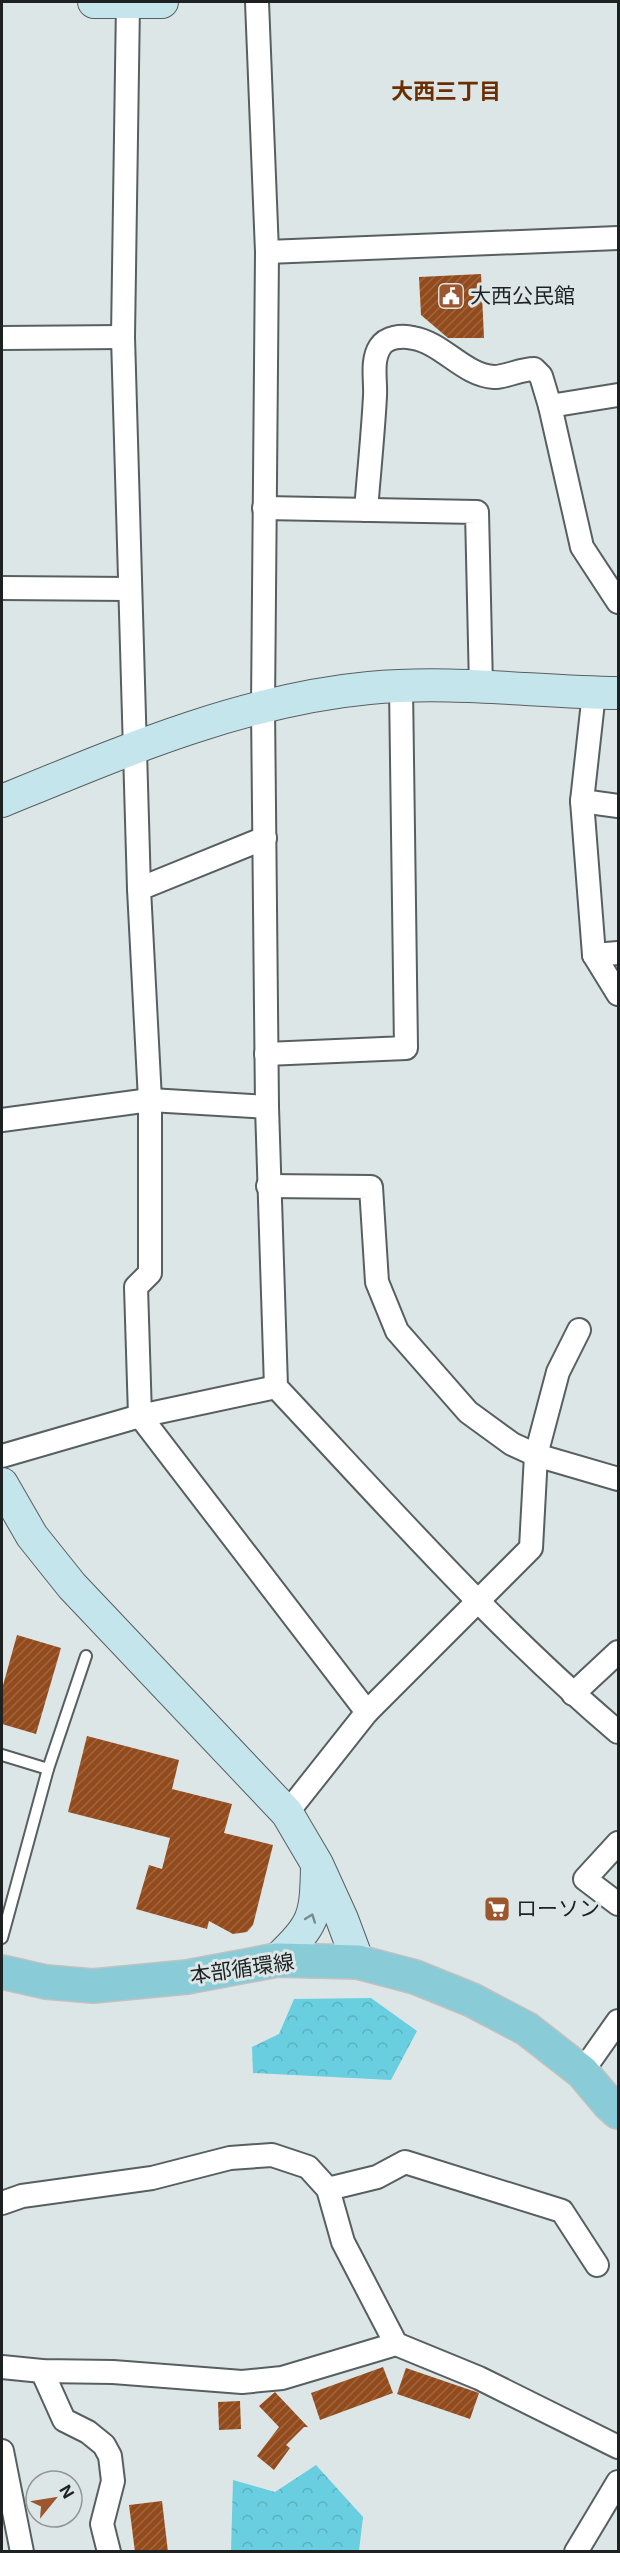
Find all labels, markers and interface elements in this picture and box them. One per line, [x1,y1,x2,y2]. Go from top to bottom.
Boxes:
district label: 大西三丁目 [391,78,501,104]
public building icon: 大西公民館 [436,281,466,311]
place label: 大西公民館 [470,283,575,308]
supermarket icon: ローソン [482,1894,512,1924]
place label: ローソン [516,1896,600,1921]
one-way arrow [303,1913,316,1924]
street label: 本部循環線 [188,1949,296,1988]
north arrow [24,2469,84,2529]
text: N [55,2481,79,2502]

